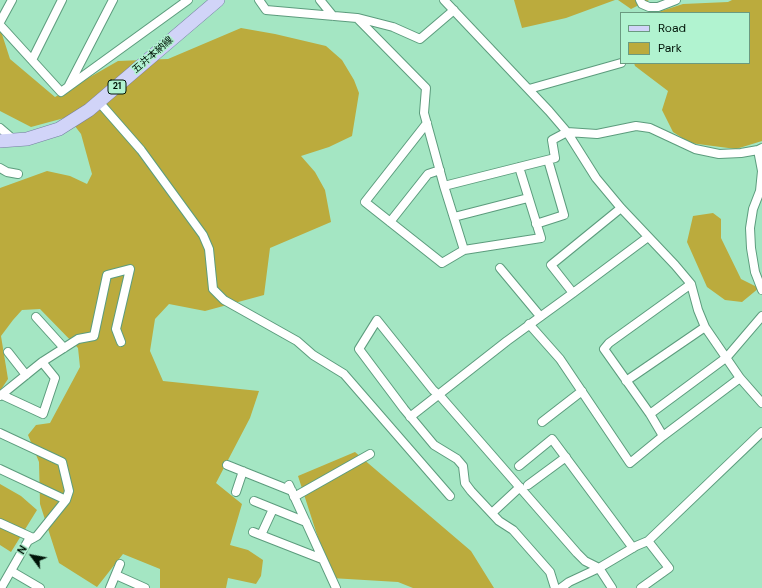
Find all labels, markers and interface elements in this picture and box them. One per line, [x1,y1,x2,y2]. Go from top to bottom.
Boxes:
legend [620,12,750,64]
text: Road [658,20,686,36]
street label: 五井本納線 [130,34,176,76]
text: Park [658,40,682,56]
road number: 21 [108,80,126,94]
north arrow [12,536,52,576]
text: N [14,543,30,557]

